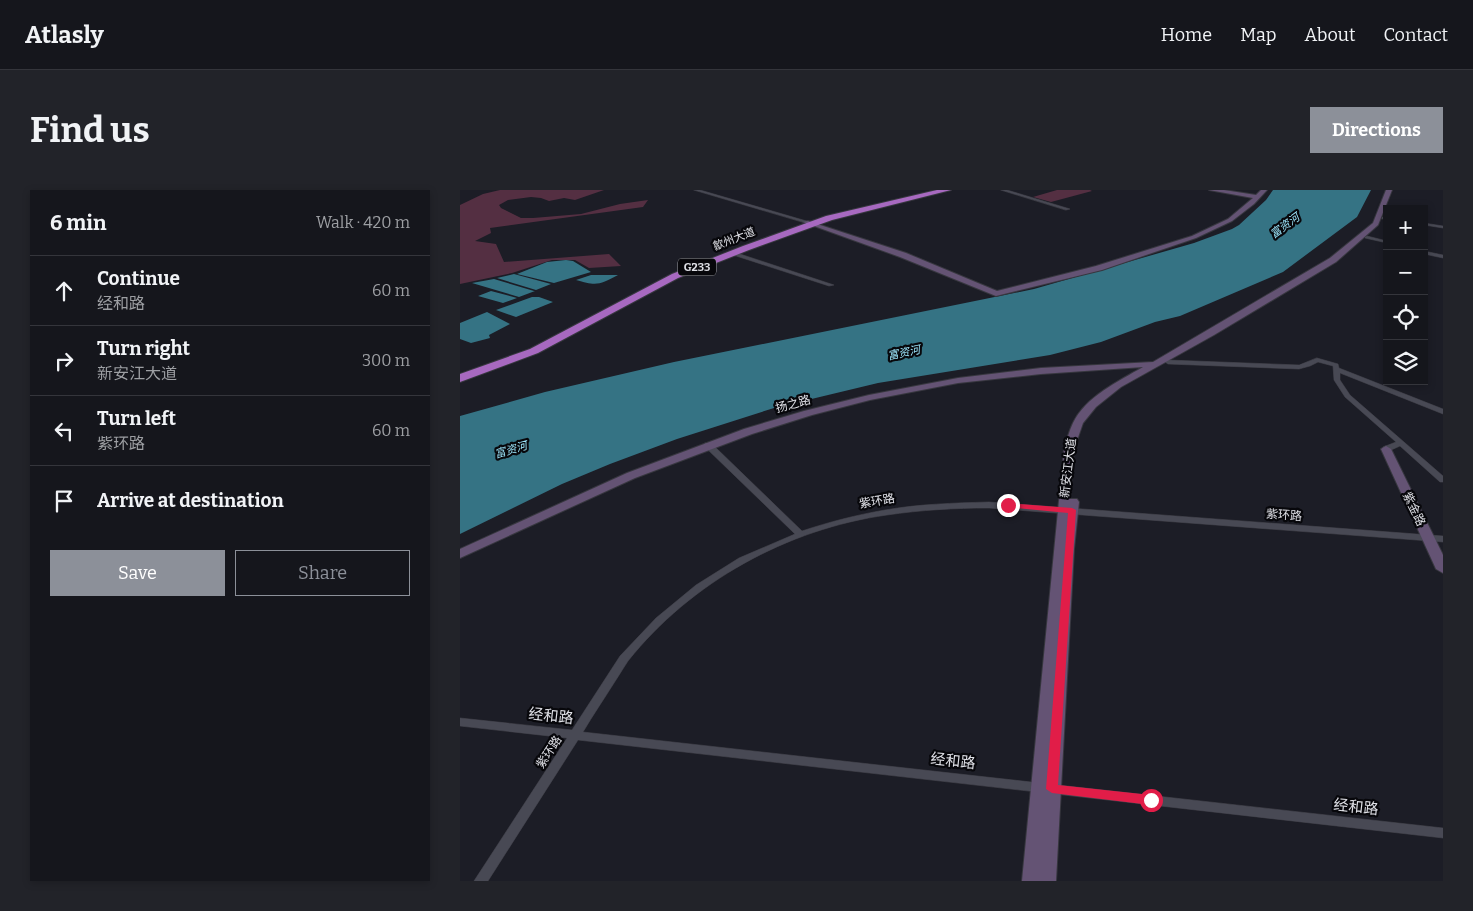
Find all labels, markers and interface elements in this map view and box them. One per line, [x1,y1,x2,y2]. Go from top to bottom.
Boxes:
text: Atlasly [25,21,104,49]
text: Home [1161,24,1212,46]
text: Map [1240,24,1276,46]
text: About [1304,24,1355,46]
text: Contact [1383,24,1448,46]
button: Directions [1310,107,1443,153]
text: Find us [30,109,150,151]
map controls [1383,205,1428,385]
button: + [1383,205,1428,250]
text: 6 min [50,210,106,236]
water label: 富资河 [1268,210,1304,241]
text: Walk · 420 m [316,213,410,232]
street label: 歙州大道 [711,225,757,253]
button: − [1383,250,1428,295]
road number: G233 [678,258,716,276]
text: Continue [97,267,180,290]
icon: ahead [50,277,78,305]
text: 60 m [372,281,410,300]
text: 经和路 [97,294,145,313]
button: locate [1383,295,1428,340]
text: Turn right [97,337,190,360]
button: layers [1383,340,1428,385]
water label: 富资河 [887,343,923,363]
icon: right [50,347,78,375]
text: 300 m [362,351,410,370]
text: 新安江大道 [97,364,177,383]
street label: 扬之路 [774,393,812,415]
text: Turn left [97,407,176,430]
icon: left [50,417,78,445]
text: 60 m [372,421,410,440]
text: 紫环路 [97,434,145,453]
street label: 新安江大道 [1057,437,1079,499]
water label: 富资河 [493,439,531,461]
icon: arrive [50,487,78,515]
text: Arrive at destination [97,489,284,512]
street label: 紫金路 [1400,490,1428,528]
street label: 紫环路 [858,491,896,511]
route end [997,494,1020,517]
street label: 紫环路 [1266,507,1302,523]
button: Save [50,550,225,596]
button: Share [235,550,410,596]
street label: 经和路 [528,705,574,727]
street label: 紫环路 [533,733,565,771]
street label: 经和路 [930,750,976,772]
route start [1140,789,1163,812]
street label: 经和路 [1333,796,1379,818]

